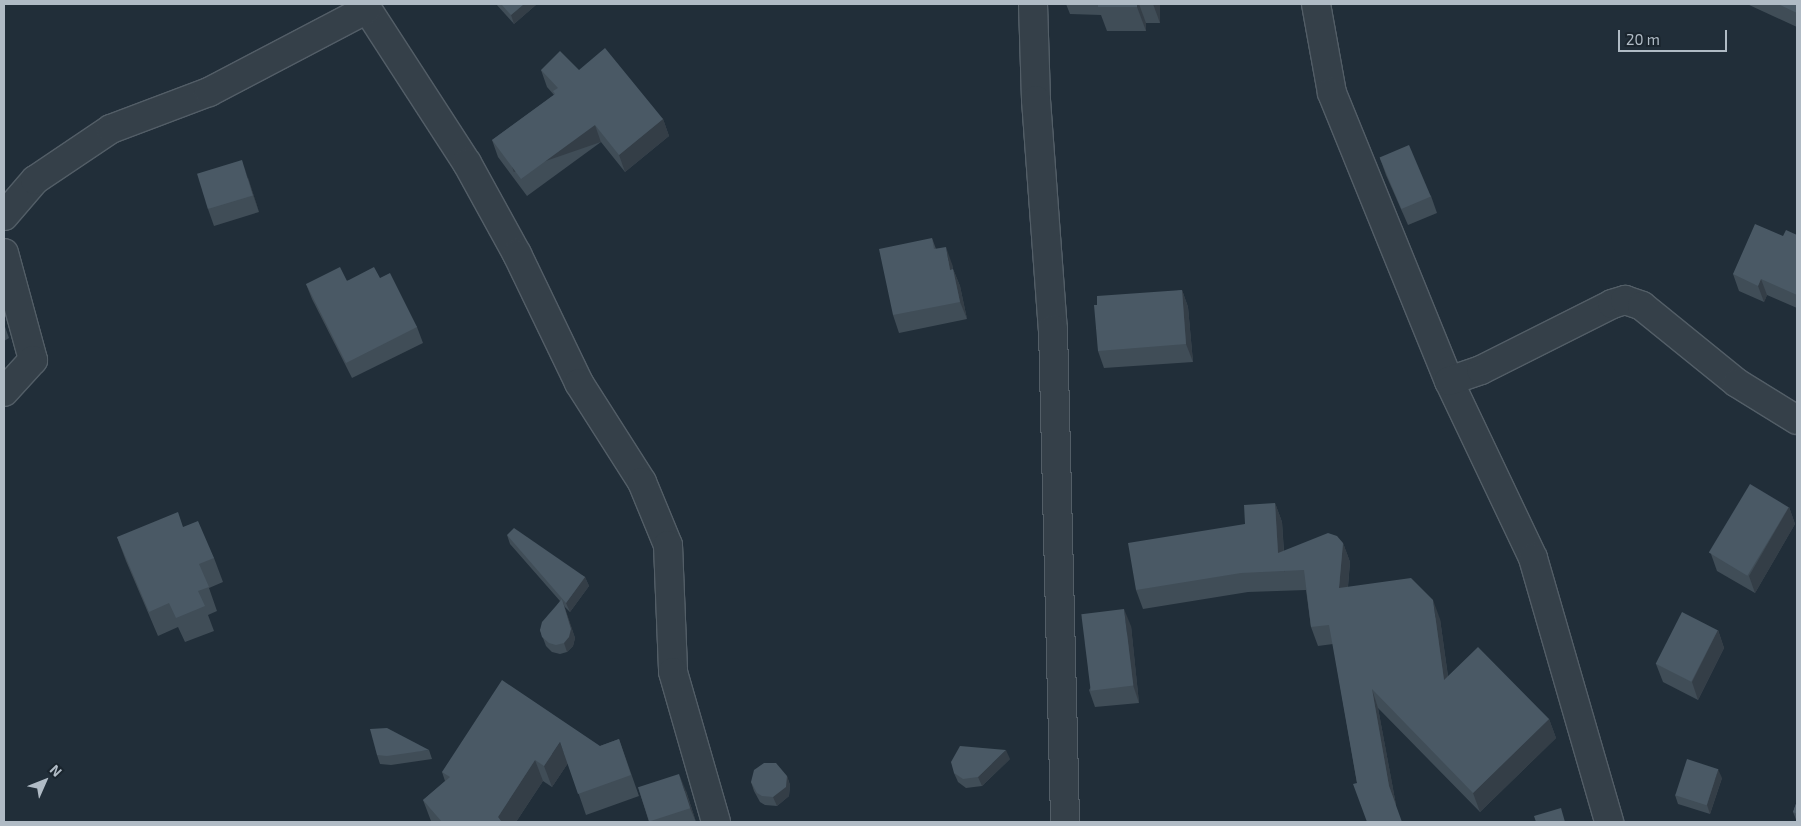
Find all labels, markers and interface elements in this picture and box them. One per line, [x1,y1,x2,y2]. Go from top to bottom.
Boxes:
scale bar [1621,20,1730,52]
text: 20 m [1626,30,1660,48]
north arrow [20,756,70,806]
text: N [47,761,66,780]

